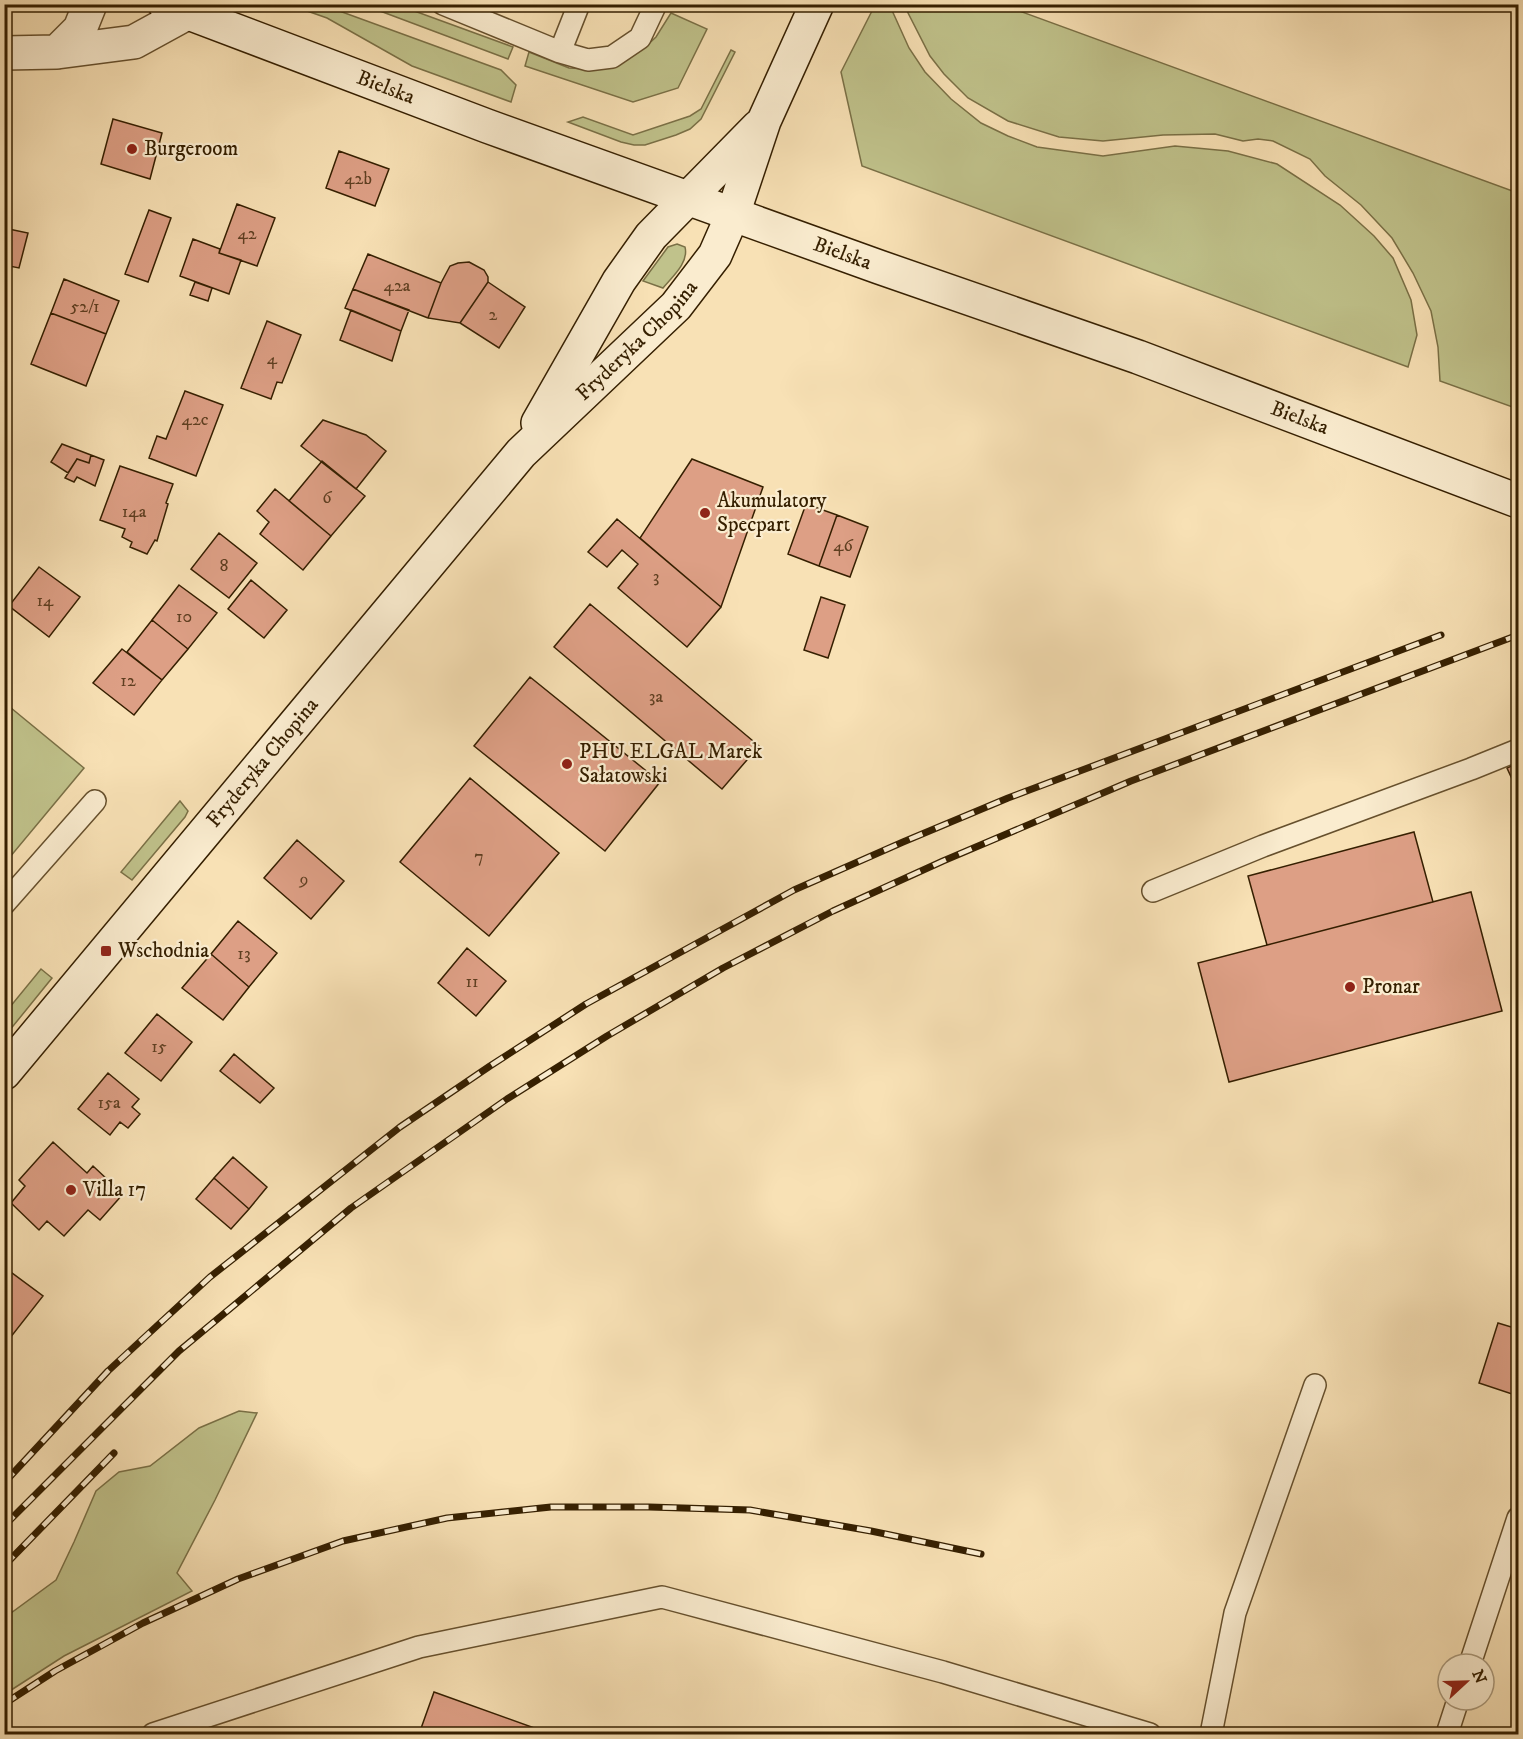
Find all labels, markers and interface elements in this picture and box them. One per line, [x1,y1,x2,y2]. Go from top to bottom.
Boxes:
street label: Bielska [353,65,418,110]
place label: Burgeroom [144,136,238,162]
marker: Burgeroom [125,142,139,156]
house number: 42b [344,168,372,190]
house number: 42 [237,223,257,245]
street label: Bielska [810,231,875,276]
house number: 42a [384,275,411,297]
street label: Fryderyka Chopina [571,275,704,407]
house number: 52/1 [70,296,100,318]
house number: 2 [489,304,498,326]
house number: 4 [267,348,278,370]
street label: Bielska [1267,395,1332,441]
house number: 42c [182,409,209,431]
house number: 6 [322,487,332,509]
place label: Akumulatory Specpart [717,488,828,538]
house number: 14a [122,501,147,523]
marker: Akumulatory Specpart [698,506,712,520]
house number: 46 [833,535,853,557]
house number: 8 [219,555,229,577]
house number: 3 [653,566,659,588]
house number: 14 [37,590,54,612]
house number: 10 [176,606,192,628]
house number: 12 [120,670,136,692]
house number: 3a [649,686,664,708]
street label: Fryderyka Chopina [201,692,324,833]
place label: PHU ELGAL Marek Sałatowski [579,739,763,789]
marker: PHU ELGAL Marek Sałatowski [560,757,574,771]
house number: 7 [474,846,484,868]
house number: 9 [299,869,308,891]
place label: Wschodnia [117,938,209,964]
house number: 13 [237,943,251,965]
marker: Wschodnia [99,944,113,958]
house number: 11 [465,971,479,993]
place label: Pronar [1362,974,1420,1000]
marker: Pronar [1343,980,1357,994]
house number: 15 [151,1036,167,1058]
house number: 15a [97,1092,121,1114]
place label: Villa 17 [82,1177,146,1203]
marker: Villa 17 [64,1183,78,1197]
north arrow [1436,1652,1496,1712]
text: N [1467,1667,1491,1687]

